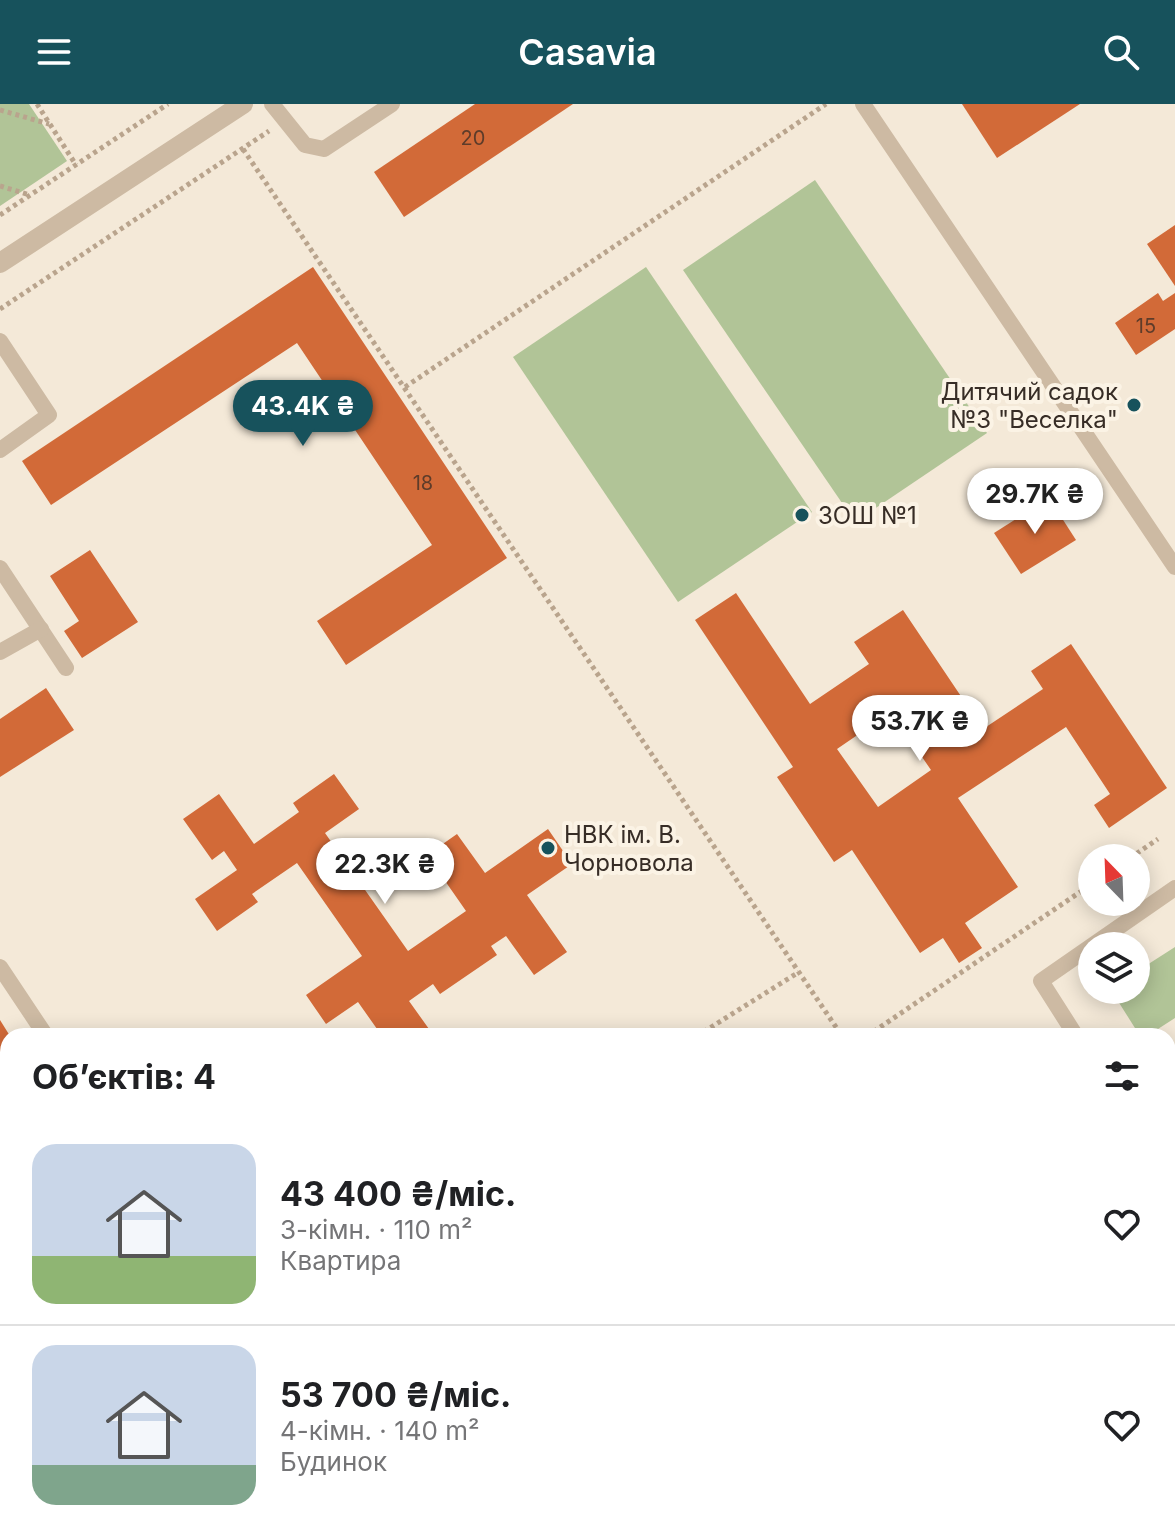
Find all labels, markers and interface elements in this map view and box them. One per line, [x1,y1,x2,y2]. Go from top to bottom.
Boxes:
icon: menu [32,30,76,74]
text: Casavia [518,30,657,74]
icon: search [1099,30,1143,74]
house number: 20 [461,126,485,150]
house number: 15 [1136,314,1156,338]
place label: Дитячий садок №3 "Веселка" [941,377,1118,434]
pin: 43.4K ₴ [229,380,377,448]
text: 43.4K ₴ [251,390,355,421]
marker: Дитячий садок №3 "Веселка" [1125,396,1143,414]
pin: 29.7K ₴ [961,468,1109,536]
house number: 18 [413,471,433,495]
text: 29.7K ₴ [985,478,1085,509]
place label: ЗОШ №1 [818,501,917,530]
marker: ЗОШ №1 [793,506,811,524]
pin: 53.7K ₴ [846,695,994,763]
text: 53.7K ₴ [870,705,970,736]
place label: НВК ім. В. Чорновола [564,820,694,877]
pin: 22.3K ₴ [311,838,459,906]
marker: НВК ім. В. Чорновола [539,839,557,857]
north arrow [1078,844,1150,916]
map controls [1078,844,1150,1004]
text: 22.3K ₴ [334,848,436,879]
button: layers [1078,932,1150,1004]
icon: filters [1100,1054,1144,1098]
text: Об’єктів: 4 [32,1056,216,1097]
text: 43 400 ₴/міс. [280,1173,516,1214]
icon: home [96,1176,192,1272]
icon: heart [1100,1202,1144,1246]
text: 3-кімн. · 110 m² [280,1214,473,1245]
text: Квартира [280,1245,401,1276]
text: 53 700 ₴/міс. [280,1374,511,1415]
icon: home [96,1377,192,1473]
icon: heart [1100,1403,1144,1447]
text: 4-кімн. · 140 m² [280,1415,480,1446]
text: Будинок [280,1446,387,1477]

